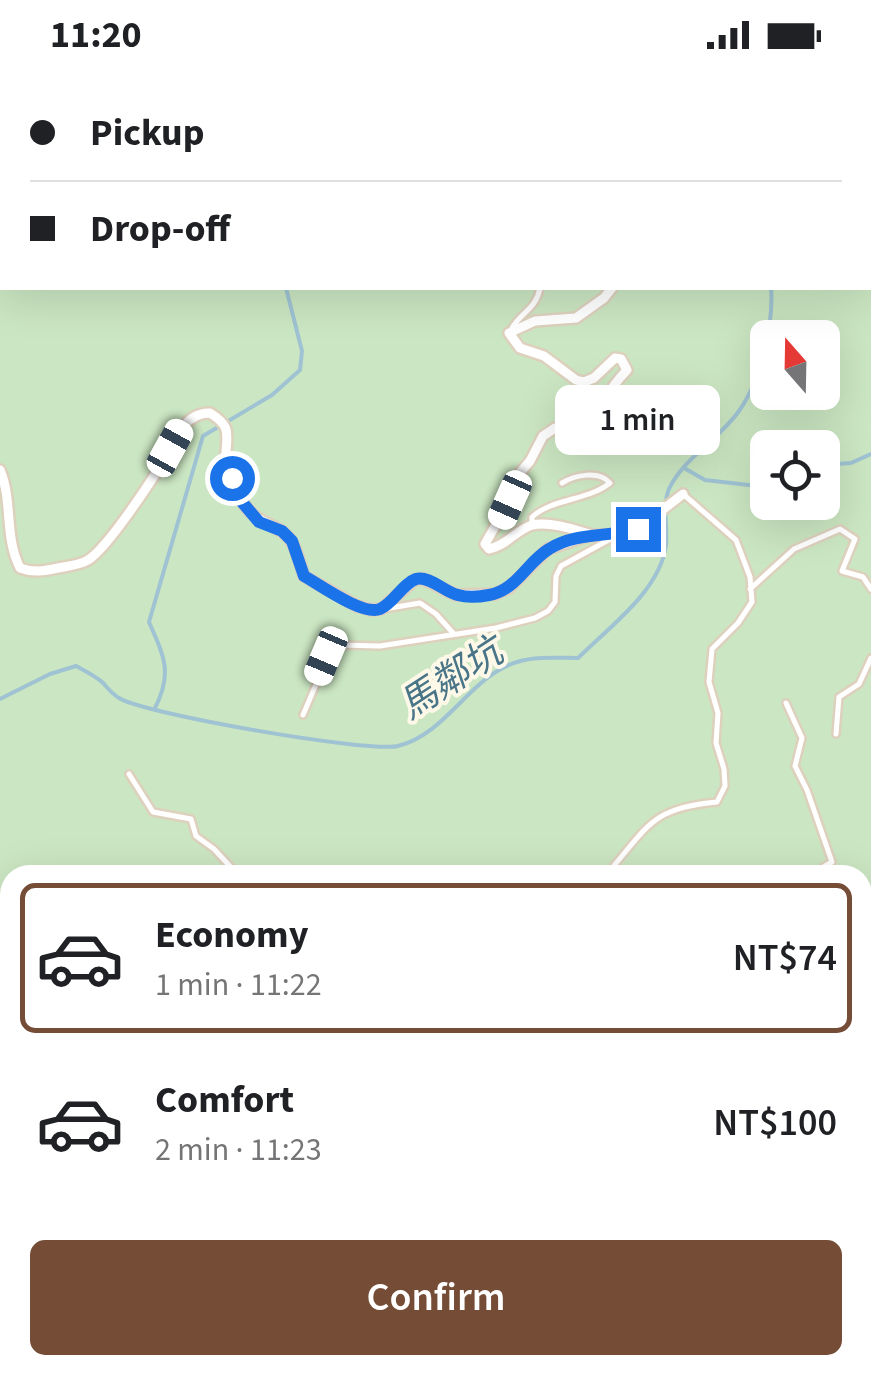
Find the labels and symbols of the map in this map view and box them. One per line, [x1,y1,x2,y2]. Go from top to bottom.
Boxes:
north arrow [750,320,840,410]
callout: 1 min [556,384,720,454]
car [142,414,198,482]
route start [210,456,255,501]
car [484,466,536,534]
route end [616,507,661,552]
car [300,623,352,689]
water label: 馬鄰坑 [388,623,518,733]

